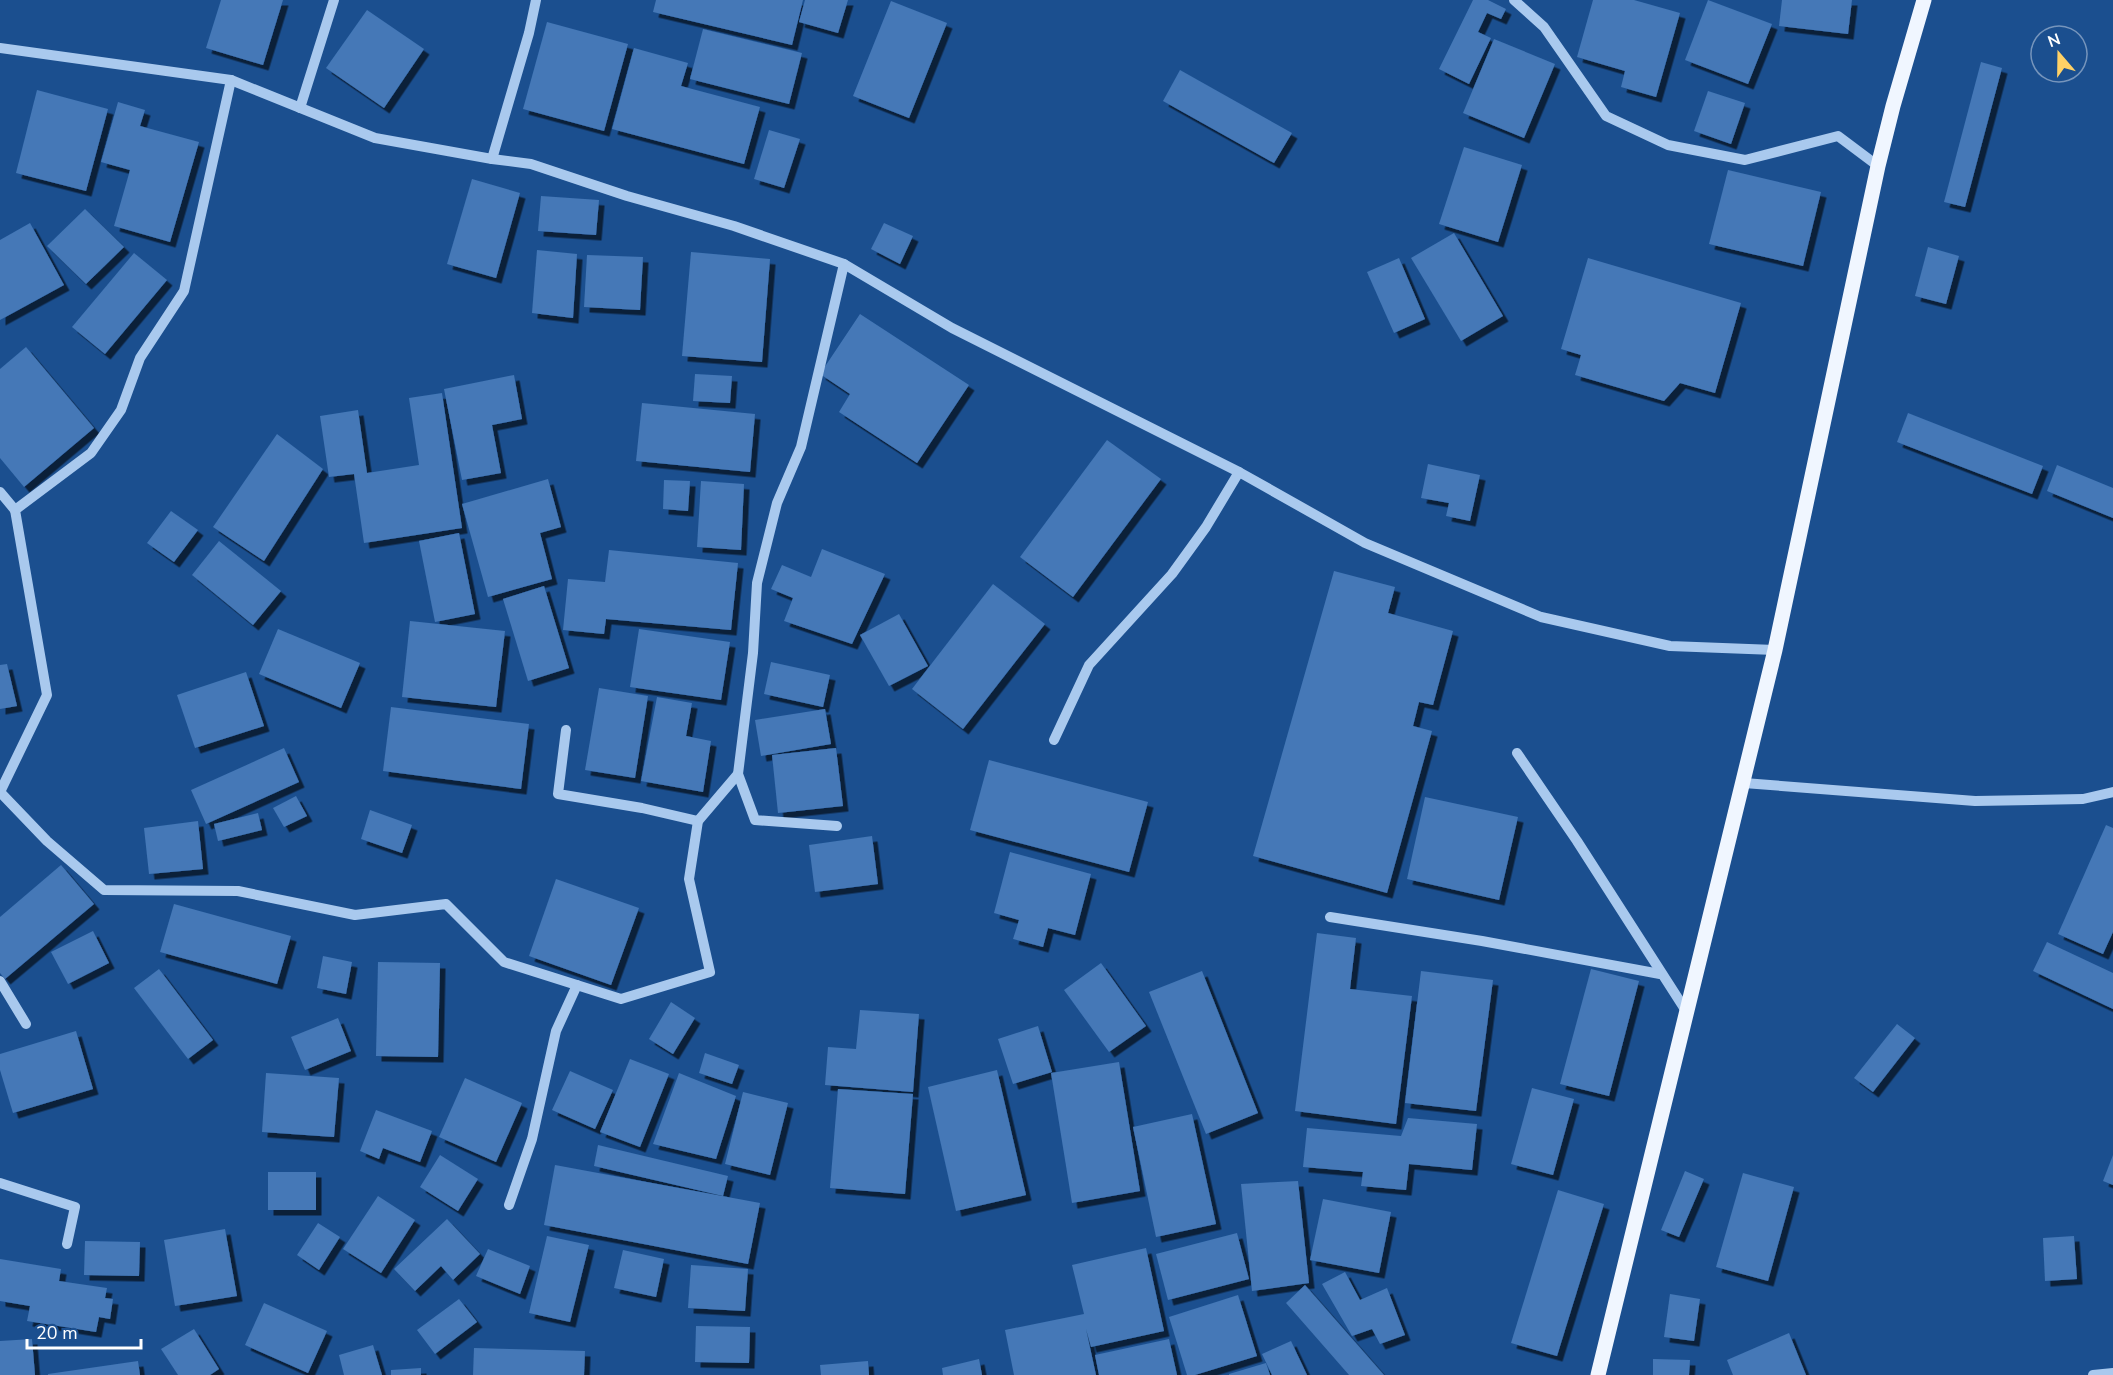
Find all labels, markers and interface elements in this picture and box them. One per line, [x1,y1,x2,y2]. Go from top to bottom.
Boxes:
north arrow [2029,24,2089,84]
text: N [2045,28,2064,53]
scale bar [27,1312,141,1350]
text: 20 m [36,1321,78,1345]

